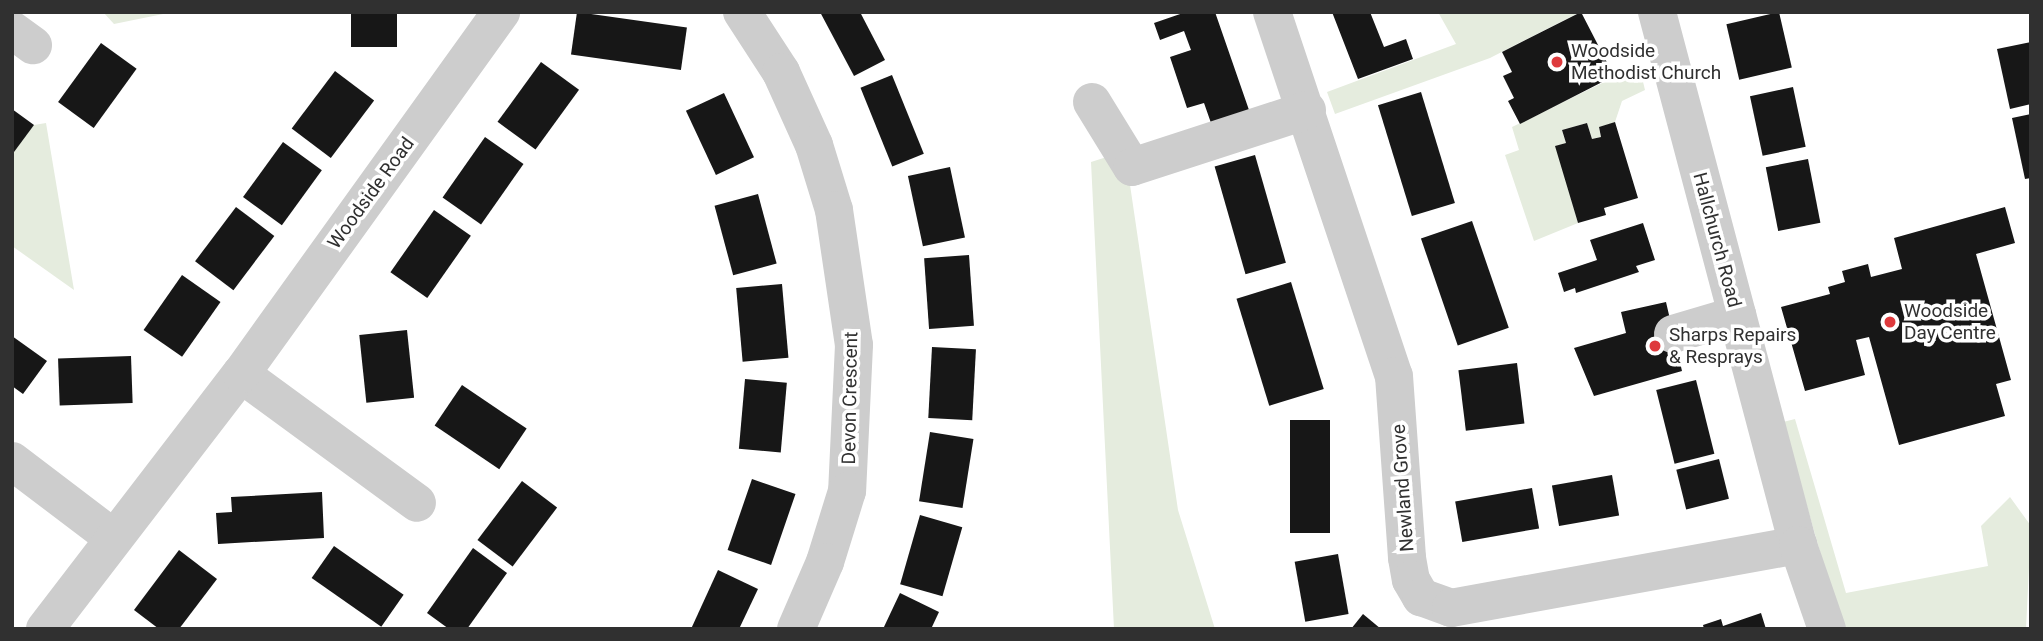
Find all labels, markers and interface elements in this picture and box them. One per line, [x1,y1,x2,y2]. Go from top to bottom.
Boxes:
place label: Woodside Methodist Church [1571,40,1721,84]
marker: Woodside Methodist Church [1549,54,1565,70]
street label: Woodside Road [323,133,419,253]
street label: Hallchurch Road [1688,170,1746,310]
place label: Woodside Day Centre [1904,300,1996,344]
marker: Woodside Day Centre [1882,314,1898,330]
place label: Sharps Repairs & Resprays [1669,324,1796,368]
street label: Devon Crescent [837,331,863,465]
marker: Sharps Repairs & Resprays [1647,338,1663,354]
street label: Newland Grove [1387,423,1419,553]

